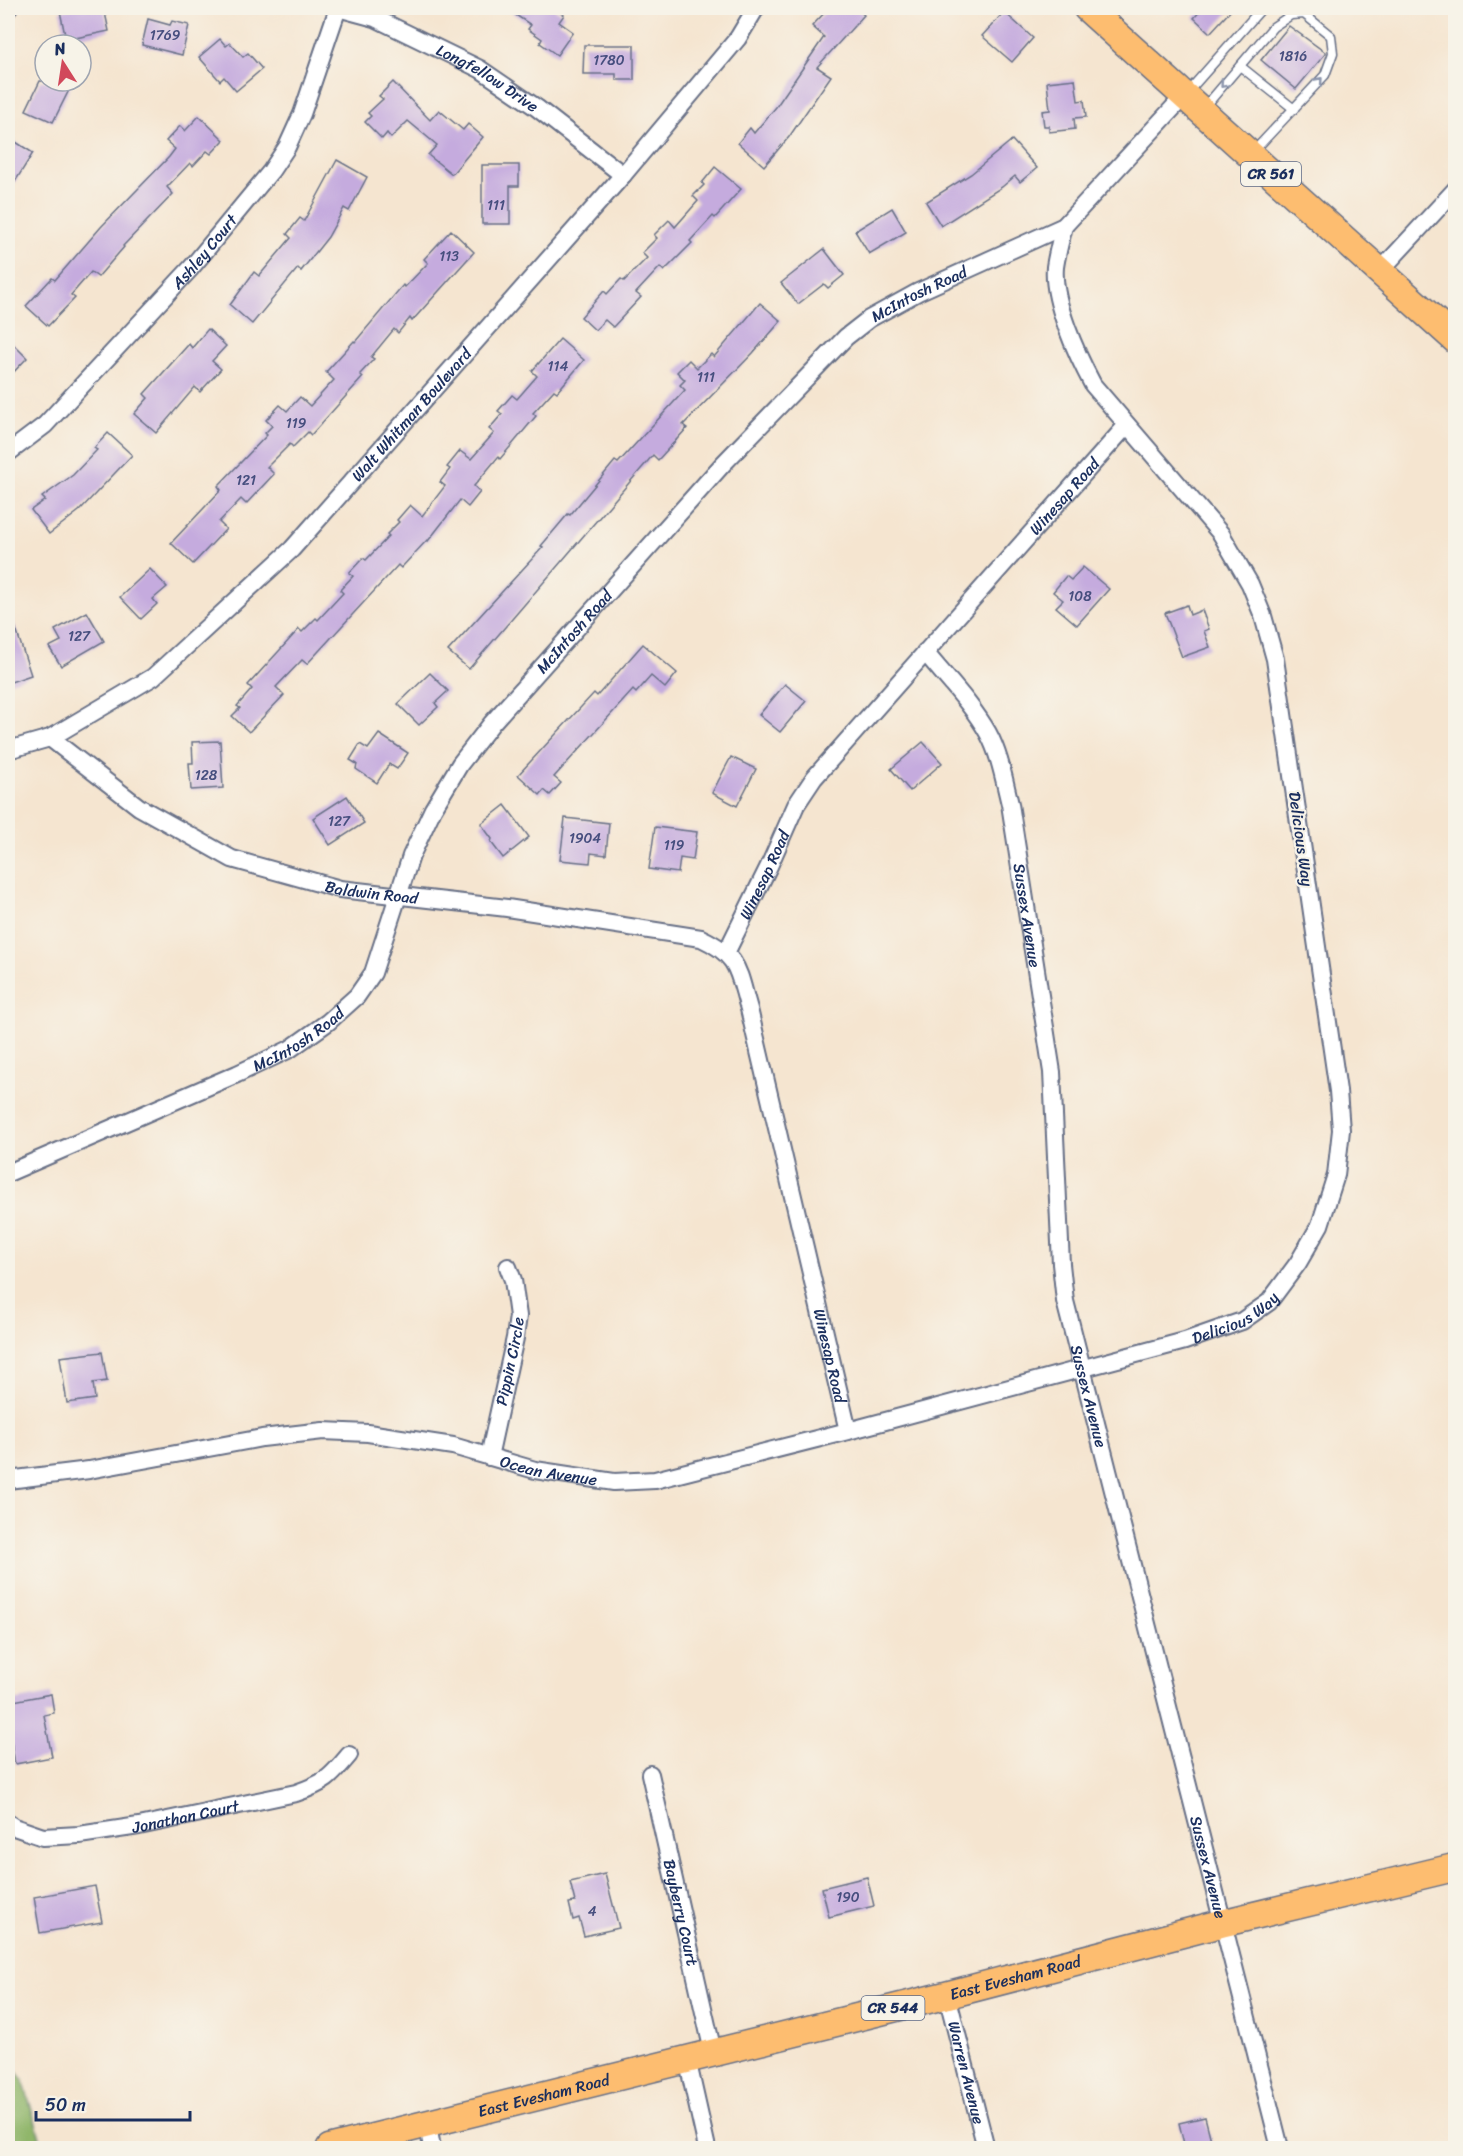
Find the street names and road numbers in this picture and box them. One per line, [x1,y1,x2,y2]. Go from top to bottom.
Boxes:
street label: Longfellow Drive [431,35,545,120]
road number: CR 561 [1241,162,1301,186]
street label: Ashley Court [163,207,245,296]
street label: McIntosh Road [865,257,973,330]
street label: Walt Whitman Boulevard [343,340,480,488]
street label: Winesap Road [1021,449,1108,542]
street label: McIntosh Road [528,581,621,680]
street label: Delicious Way [1280,790,1322,889]
street label: Winesap Road [730,824,798,924]
street label: Sussex Avenue [1005,861,1050,970]
street label: Baldwin Road [322,871,421,912]
street label: McIntosh Road [247,998,352,1079]
street label: Delicious Way [1188,1285,1287,1352]
street label: Winesap Road [805,1306,856,1407]
street label: Pippin Circle [486,1315,532,1408]
street label: Sussex Avenue [1062,1341,1116,1450]
street label: Ocean Avenue [497,1446,599,1494]
street label: Jonathan Court [129,1791,242,1841]
street label: Sussex Avenue [1182,1813,1236,1922]
street label: Bayberry Court [655,1856,708,1969]
street label: East Evesham Road [946,1946,1085,2008]
road number: CR 544 [862,1996,924,2020]
street label: Warren Avenue [940,2018,994,2127]
street label: East Evesham Road [475,2064,614,2125]

